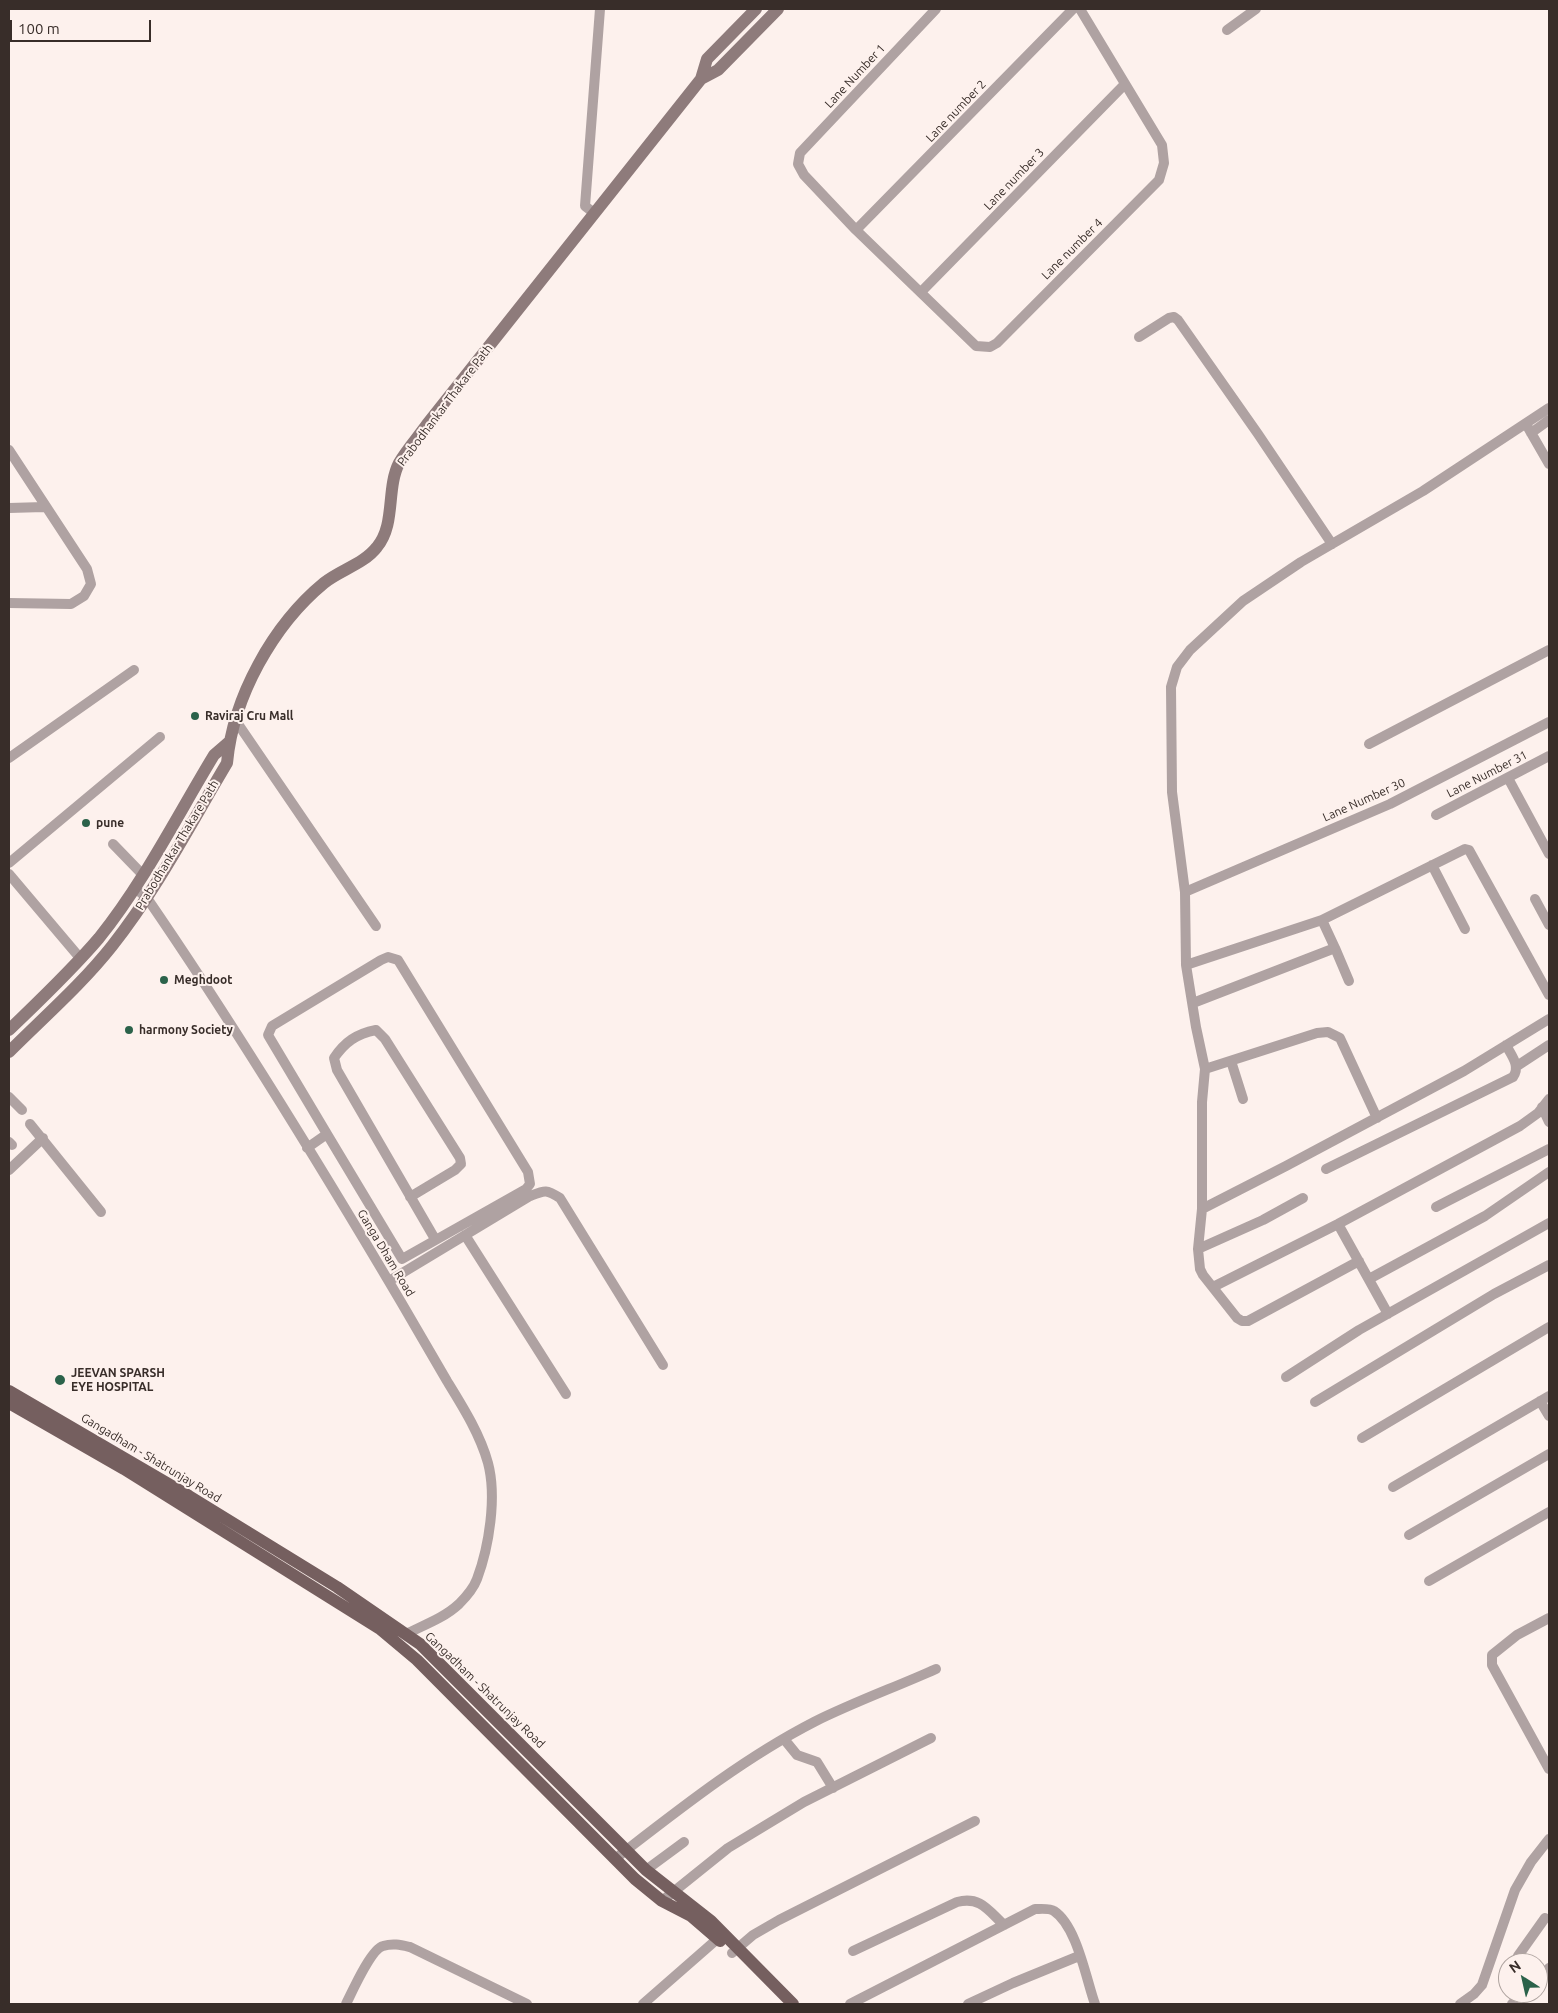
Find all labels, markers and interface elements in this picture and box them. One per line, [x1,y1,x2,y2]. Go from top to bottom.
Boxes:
scale bar [12,10,154,42]
text: 100 m [18,20,60,37]
street label: Lane Number 1 [822,41,888,111]
street label: Lane number 2 [923,77,989,145]
street label: Lane number 3 [981,145,1047,213]
street label: Lane number 4 [1039,216,1105,282]
street label: Prabodhankar Thakare Path [394,341,496,469]
place label: Raviraj Cru Mall [205,709,293,723]
marker: Raviraj Cru Mall [189,710,201,722]
street label: Lane Number 31 [1444,747,1530,801]
street label: Lane Number 30 [1321,775,1407,825]
street label: Prabodhankar Thakare Path [132,777,222,913]
place label: pune [96,816,124,830]
marker: pune [80,817,92,829]
place label: Meghdoot [174,973,232,987]
marker: Meghdoot [158,974,170,986]
place label: harmony Society [139,1023,233,1037]
marker: harmony Society [123,1024,135,1036]
street label: Ganga Dham Road [354,1207,418,1299]
place label: JEEVAN SPARSH EYE HOSPITAL [71,1366,165,1394]
marker: JEEVAN SPARSH EYE HOSPITAL [53,1373,67,1387]
street label: Gangadham - Shatrunjay Road [78,1410,224,1506]
street label: Gangadham - Shatrunjay Road [422,1629,548,1751]
north arrow [1498,1953,1548,2003]
text: N [1506,1957,1524,1976]

